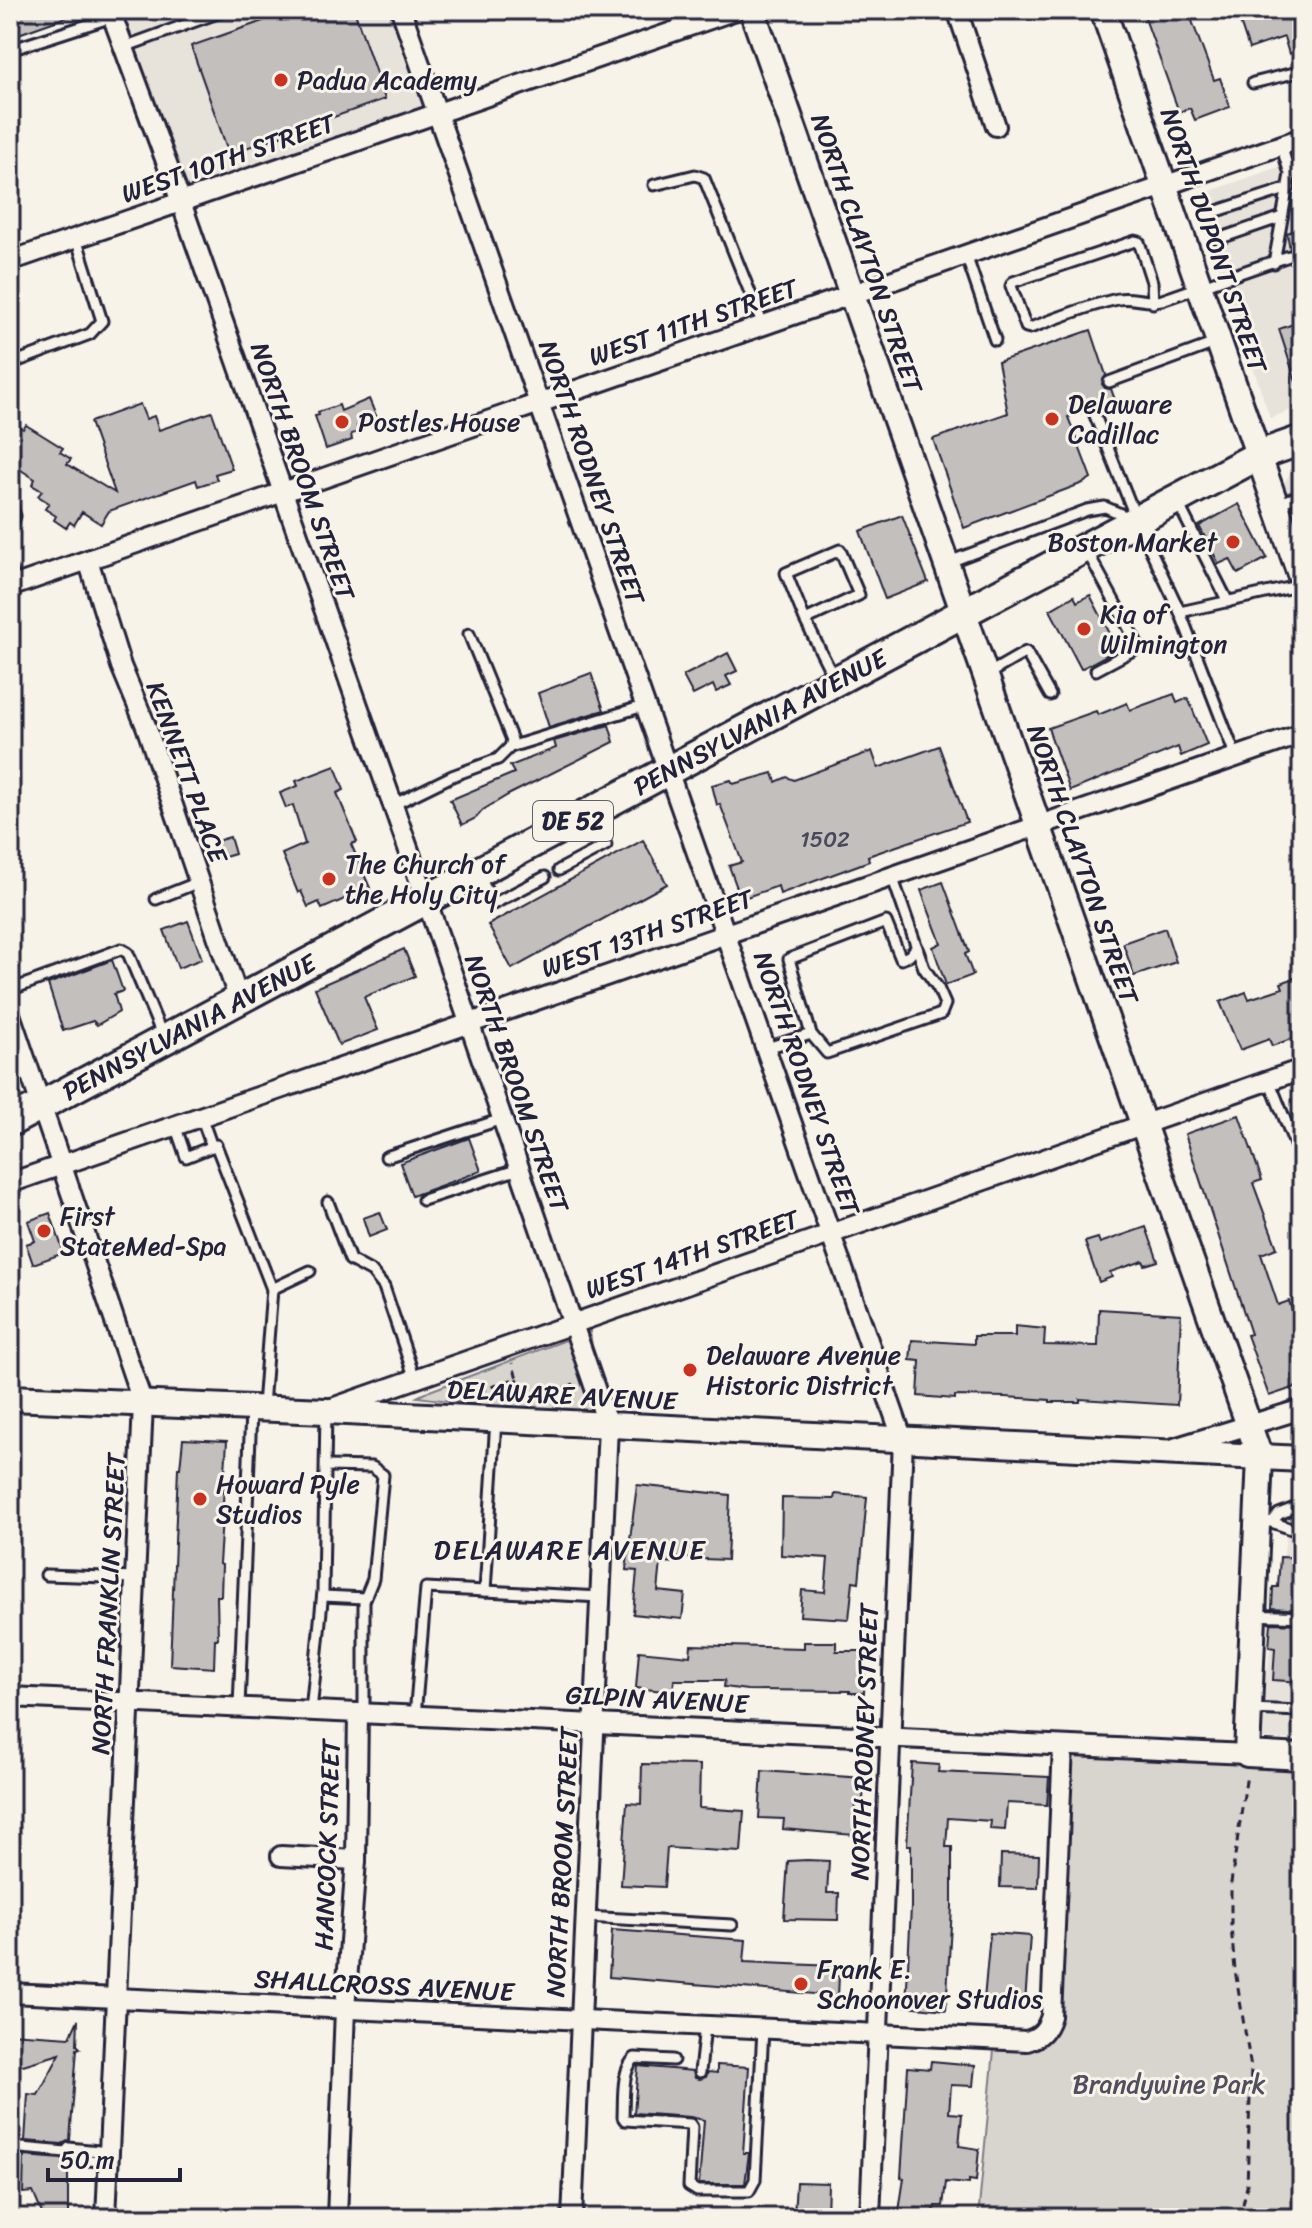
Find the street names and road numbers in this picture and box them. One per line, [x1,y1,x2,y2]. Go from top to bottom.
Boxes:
street label: WEST 10TH STREET [115,99,343,216]
street label: NORTH DUPONT STREET [1147,101,1282,381]
street label: NORTH CLAYTON STREET [798,107,937,400]
street label: WEST 11TH STREET [582,264,806,379]
street label: NORTH RODNEY STREET [525,334,659,612]
street label: NORTH BROOM STREET [237,336,369,608]
street label: PENNSYLVANIA AVENUE [624,635,897,809]
street label: KENNETT PLACE [133,675,242,871]
street label: NORTH CLAYTON STREET [1014,718,1153,1011]
road number: DE 52 [533,801,613,841]
street label: WEST 13TH STREET [535,875,761,991]
street label: PENNSYLVANIA AVENUE [53,940,326,1114]
street label: NORTH RODNEY STREET [740,945,874,1223]
street label: NORTH BROOM STREET [451,948,583,1220]
street label: WEST 14TH STREET [579,1195,807,1312]
street label: DELAWARE AVENUE [446,1366,680,1424]
street label: NORTH FRANKLIN STREET [77,1450,139,1756]
street label: NORTH RODNEY STREET [836,1601,892,1881]
street label: GILPIN AVENUE [565,1671,751,1727]
street label: NORTH BROOM STREET [532,1724,592,1998]
street label: HANCOCK STREET [300,1737,354,1951]
street label: SHALLCROSS AVENUE [253,1955,517,2015]

